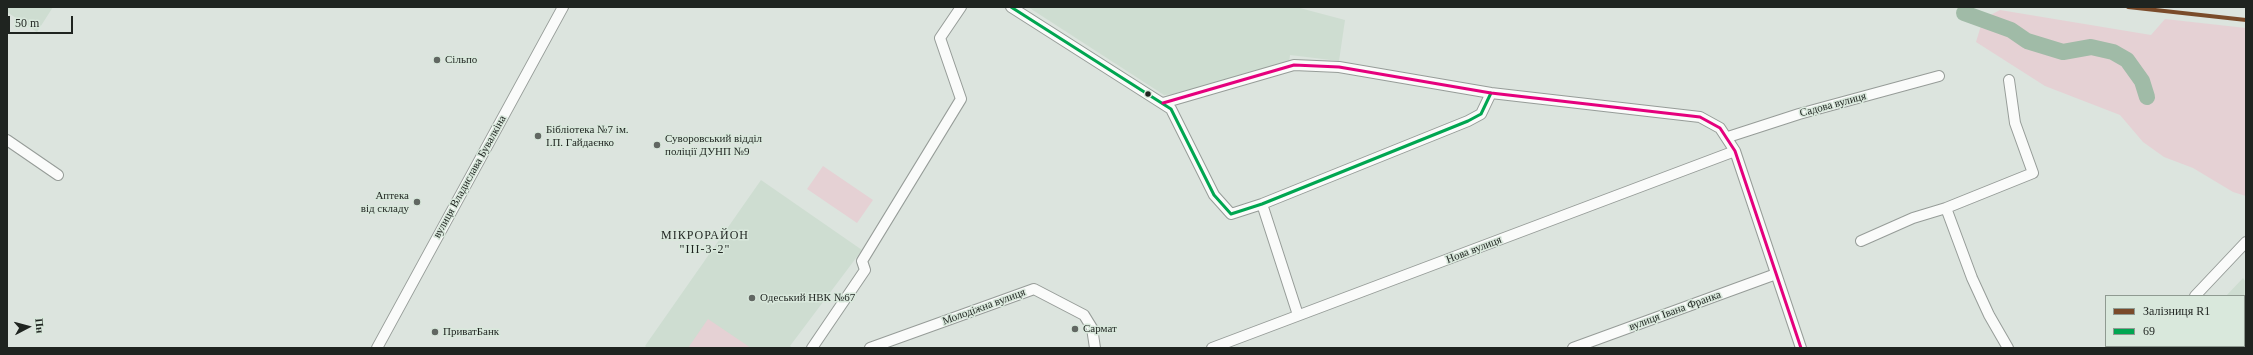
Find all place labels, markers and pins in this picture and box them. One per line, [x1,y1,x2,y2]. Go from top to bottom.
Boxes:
place label: Сільпо [445,53,477,67]
marker: Сільпо [432,55,442,65]
unlabelled marker [1143,89,1153,99]
place label: Бібліотека №7 ім. І.П. Гайдаєнко [546,123,629,149]
marker: Бібліотека №7 ім. І.П. Гайдаєнко [533,131,543,141]
place label: Суворовський відділ поліції ДУНП №9 [665,132,762,158]
marker: Суворовський відділ поліції ДУНП №9 [652,140,662,150]
place label: Аптека від складу [361,189,409,215]
marker: Аптека від складу [412,197,422,207]
place label: Одеський НВК №67 [760,291,855,305]
marker: Одеський НВК №67 [747,293,757,303]
place label: Сармат [1083,322,1117,336]
marker: Сармат [1070,324,1080,334]
place label: ПриватБанк [443,325,499,339]
marker: ПриватБанк [430,327,440,337]

